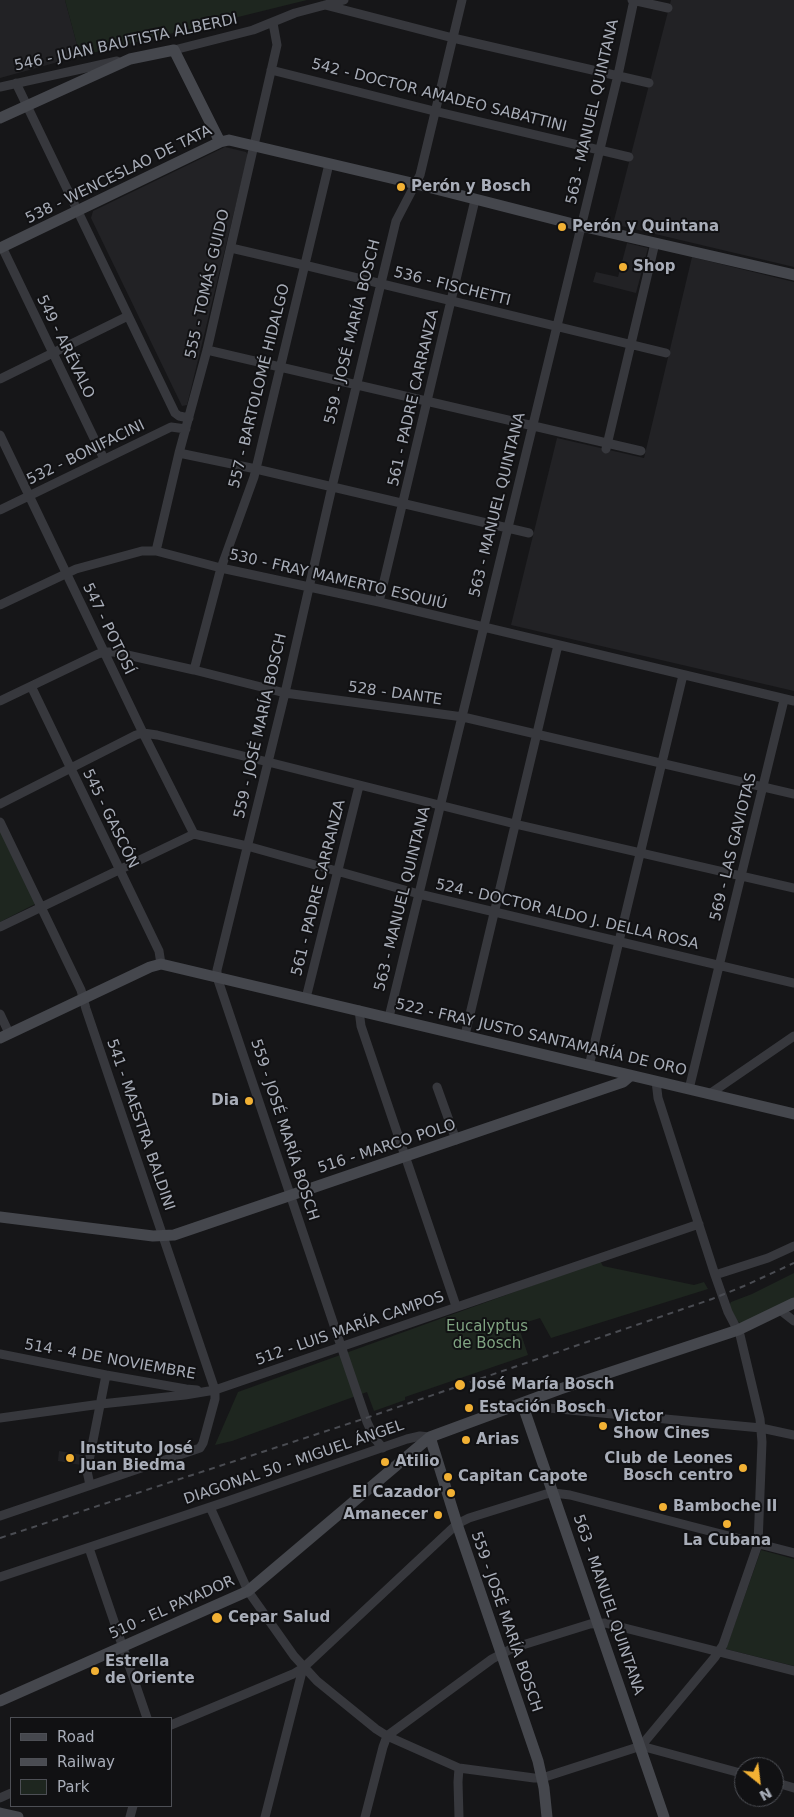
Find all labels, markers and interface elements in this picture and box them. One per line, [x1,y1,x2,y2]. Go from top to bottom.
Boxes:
street label: 546 - JUAN BAUTISTA ALBERDI [13,11,239,75]
street label: 563 - MANUEL QUINTANA [563,18,623,206]
street label: 542 - DOCTOR AMADEO SABATTINI [310,56,568,136]
street label: 538 - WENCESLAO DE TATA [23,122,215,228]
place label: Perón y Bosch [411,178,531,196]
marker: Perón y Bosch [395,181,407,193]
street label: 555 - TOMÁS GUIDO [182,208,234,360]
place label: Perón y Quintana [572,218,719,236]
marker: Perón y Quintana [556,221,568,233]
street label: 559 - JOSÉ MARÍA BOSCH [321,238,385,426]
place label: Shop [633,258,676,276]
marker: Shop [617,261,629,273]
street label: 536 - FISCHETTI [392,264,512,310]
street label: 557 - BARTOLOMÉ HIDALGO [226,282,294,490]
street label: 549 - ARÉVALO [32,292,98,402]
street label: 561 - PADRE CARRANZA [385,308,443,488]
street label: 563 - MANUEL QUINTANA [466,411,530,599]
street label: 532 - BONIFACINI [24,417,148,489]
street label: 530 - FRAY MAMERTO ESQUIÚ [227,546,449,614]
street label: 547 - POTOSÍ [78,580,138,678]
street label: 559 - JOSÉ MARÍA BOSCH [231,632,291,820]
street label: 528 - DANTE [347,678,443,710]
street label: 545 - GASCÓN [78,766,142,872]
street label: 569 - LAS GAVIOTAS [707,771,761,923]
street label: 561 - PADRE CARRANZA [288,798,350,978]
street label: 563 - MANUEL QUINTANA [371,805,435,993]
street label: 524 - DOCTOR ALDO J. DELLA ROSA [434,876,700,954]
street label: 522 - FRAY JUSTO SANTAMARÍA DE ORO [394,996,688,1080]
street label: 541 - MAESTRA BALDINI [102,1037,178,1213]
street label: 559 - JOSÉ MARÍA BOSCH [246,1037,322,1223]
place label: Dia [211,1092,239,1110]
marker: Dia [243,1095,255,1107]
street label: 516 - MARCO POLO [316,1116,458,1178]
street label: 512 - LUIS MARÍA CAMPOS [253,1288,447,1370]
park label: Eucalyptus de Bosch [446,1318,528,1353]
street label: 514 - 4 DE NOVIEMBRE [23,1336,197,1384]
place label: José María Bosch [471,1376,614,1394]
marker: José María Bosch [453,1378,467,1392]
place label: Estación Bosch [479,1399,606,1417]
marker: Estación Bosch [463,1402,475,1414]
place label: Victor Show Cines [613,1408,710,1443]
street label: DIAGONAL 50 - MIGUEL ÁNGEL [182,1417,406,1509]
marker: Victor Show Cines [597,1420,609,1432]
place label: Arias [476,1431,519,1449]
marker: Arias [460,1434,472,1446]
place label: Instituto José Juan Biedma [80,1440,193,1475]
place label: Club de Leones Bosch centro [604,1450,733,1485]
marker: Instituto José Juan Biedma [64,1452,76,1464]
place label: Atilio [395,1453,440,1471]
marker: Atilio [379,1456,391,1468]
marker: Club de Leones Bosch centro [737,1462,749,1474]
place label: Capitan Capote [458,1468,588,1486]
marker: Capitan Capote [442,1471,454,1483]
place label: El Cazador [352,1484,441,1502]
marker: El Cazador [445,1487,457,1499]
place label: Bamboche II [673,1498,777,1516]
marker: Bamboche II [657,1501,669,1513]
place label: Amanecer [343,1506,428,1524]
marker: Amanecer [432,1509,444,1521]
street label: 563 - MANUEL QUINTANA [569,1512,647,1698]
marker: La Cubana [721,1518,733,1530]
street label: 559 - JOSÉ MARÍA BOSCH [467,1529,545,1715]
place label: La Cubana [683,1532,771,1550]
street label: 510 - EL PAYADOR [106,1572,238,1644]
place label: Cepar Salud [228,1609,330,1627]
marker: Cepar Salud [210,1611,224,1625]
place label: Estrella de Oriente [105,1653,195,1688]
marker: Estrella de Oriente [89,1665,101,1677]
legend [10,1717,172,1807]
text: Road [57,1728,95,1746]
text: Railway [57,1753,115,1771]
north arrow [734,1757,784,1807]
text: Park [57,1778,89,1796]
text: N [757,1784,775,1804]

